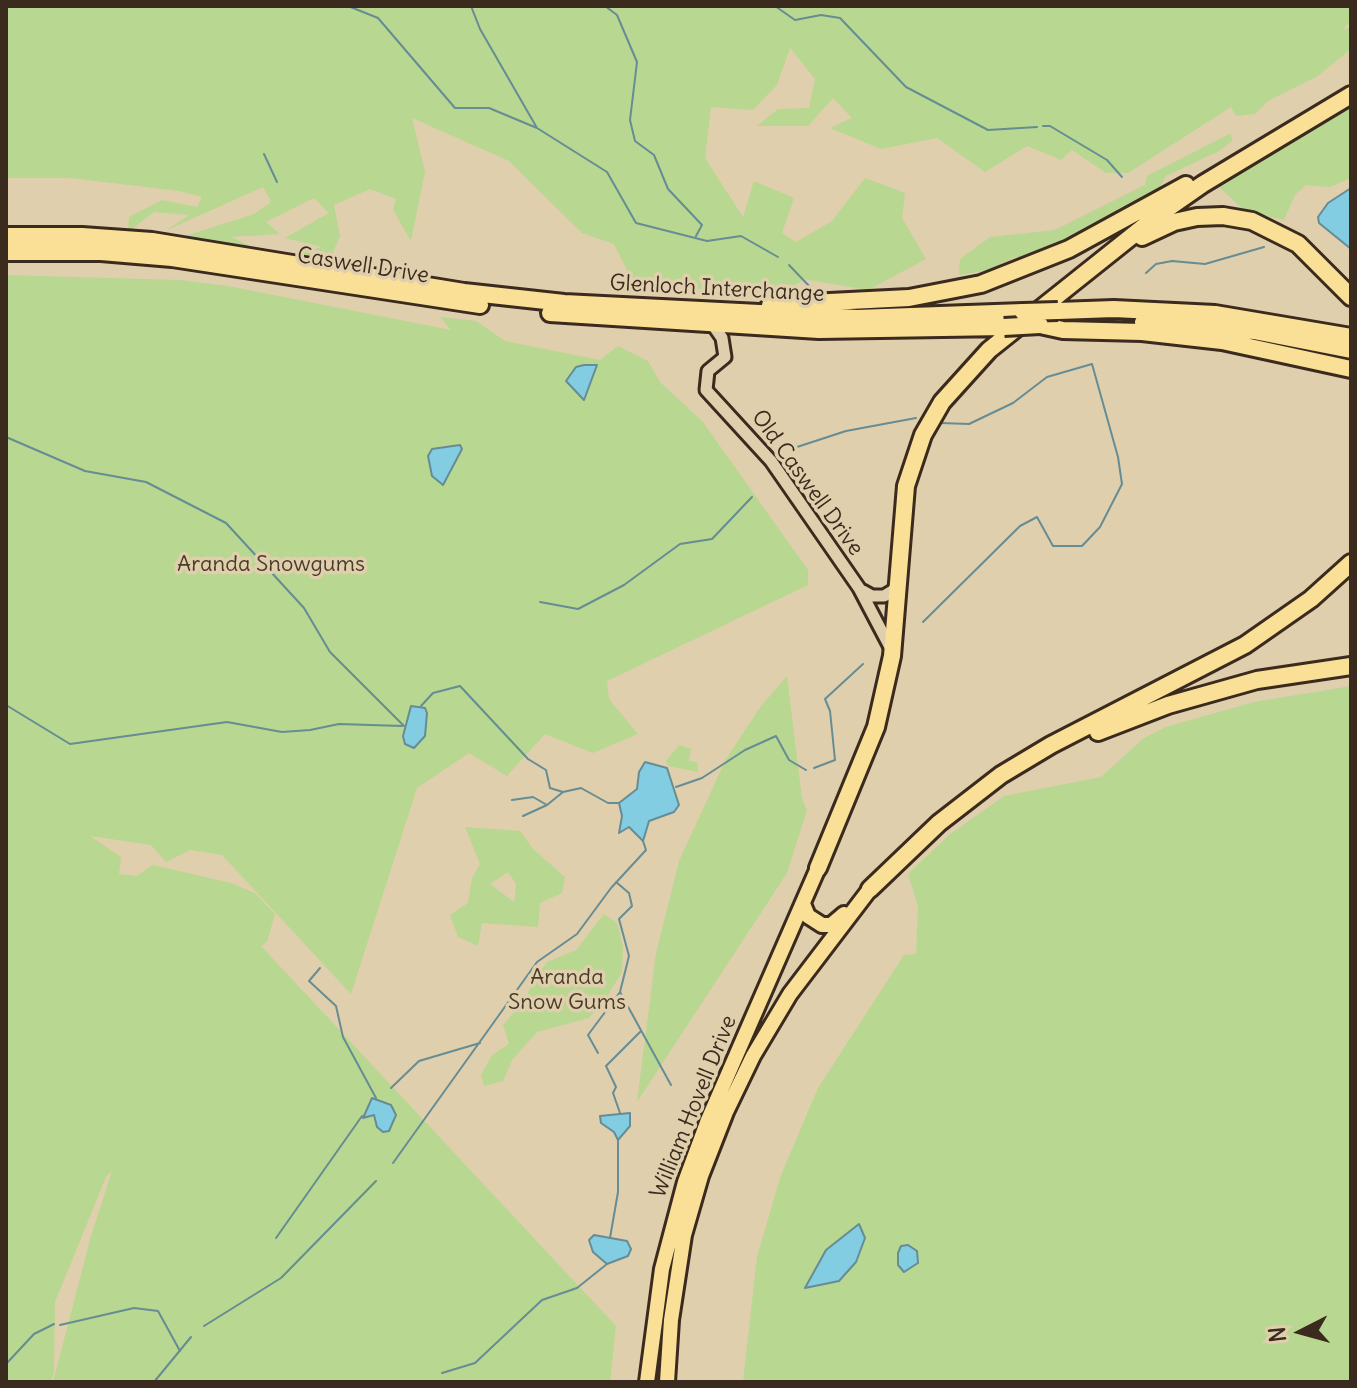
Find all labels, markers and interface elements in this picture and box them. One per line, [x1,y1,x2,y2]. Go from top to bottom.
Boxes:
street label: Caswell Drive [295,243,431,289]
street label: Glenloch Interchange [609,270,825,308]
street label: Old Caswell Drive [745,405,869,561]
park label: Aranda Snowgums [177,552,365,578]
park label: Aranda Snow Gums [508,965,626,1016]
street label: William Hovell Drive [645,1012,743,1202]
north arrow [1261,1292,1341,1372]
text: N [1262,1325,1292,1344]

